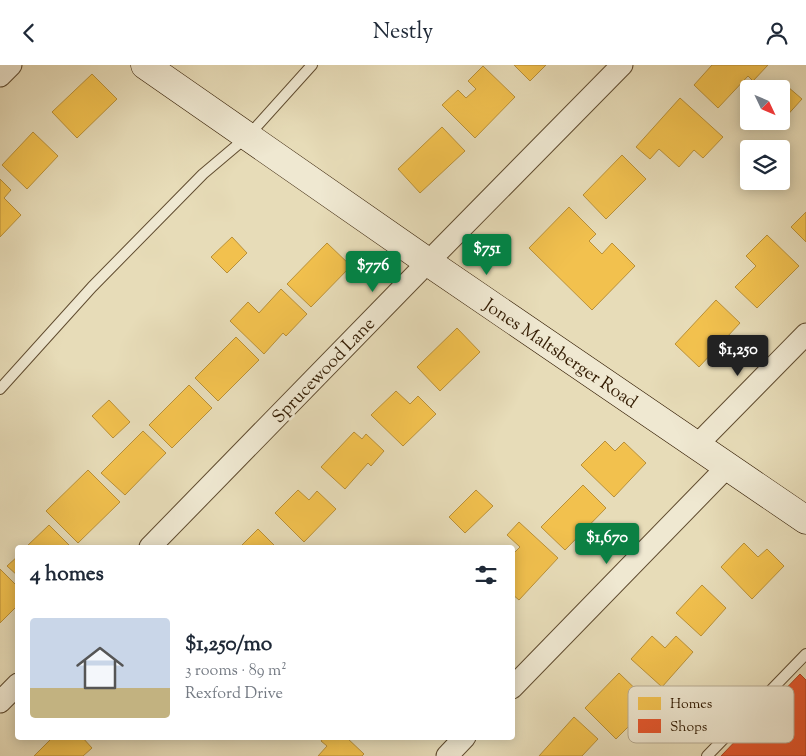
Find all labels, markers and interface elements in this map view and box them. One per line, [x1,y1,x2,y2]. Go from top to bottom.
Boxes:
text: Nestly [373,17,433,49]
icon: back [15,19,43,47]
icon: person [763,19,791,47]
north arrow [740,80,790,130]
map controls [740,80,790,190]
button: layers [740,140,790,190]
pin: $751 [457,233,517,276]
text: $751 [473,238,501,261]
pin: $776 [343,251,403,293]
text: $776 [357,255,389,278]
street label: Jones Maltsberger Road [477,293,642,416]
street label: Sprucewood Lane [267,312,382,430]
pin: $1,250 [697,335,779,377]
text: $1,250 [718,339,758,362]
pin: $1,670 [566,523,648,565]
text: $1,670 [586,527,628,550]
text: 4 homes [30,560,104,590]
icon: filters [472,561,500,589]
text: $1,250/mo [185,630,272,660]
icon: home [70,638,130,698]
text: 3 rooms · 89 m² [185,660,287,683]
text: Rexford Drive [185,683,283,706]
legend [628,686,794,743]
text: Homes [670,695,712,715]
text: Shops [670,718,707,738]

